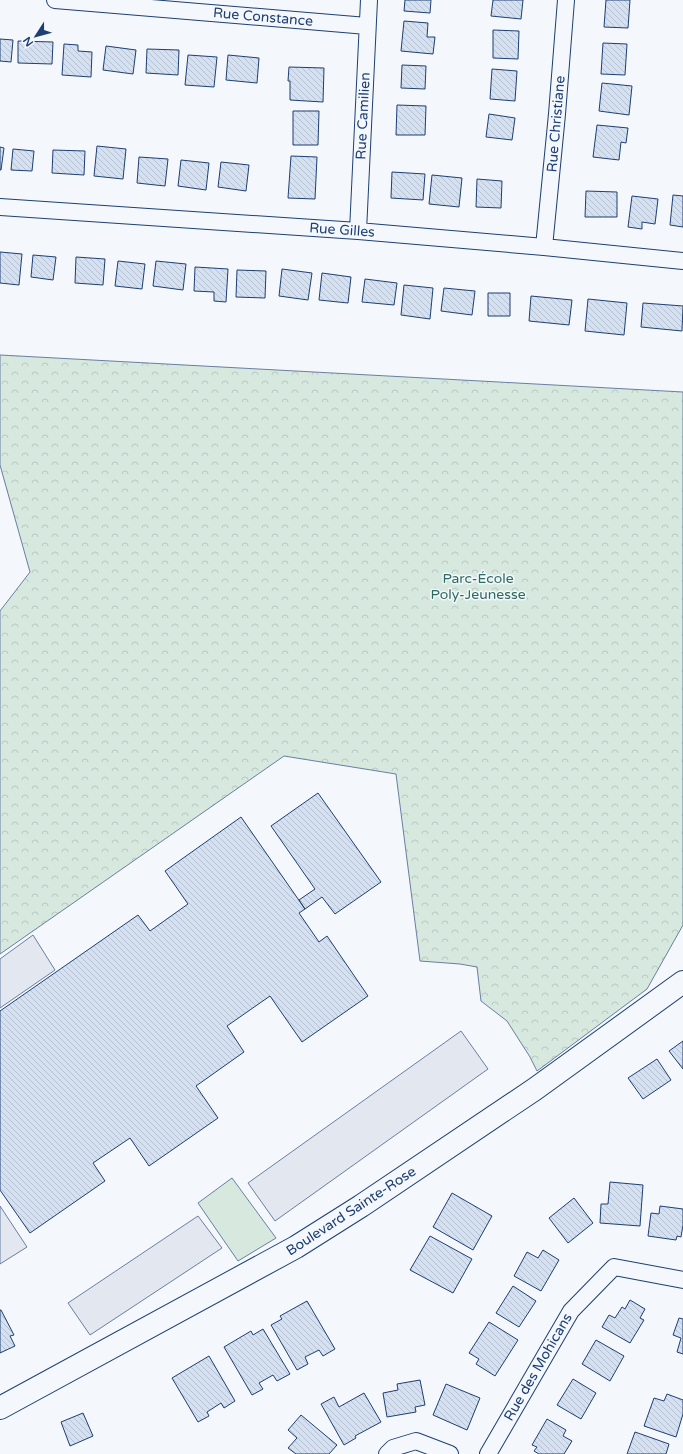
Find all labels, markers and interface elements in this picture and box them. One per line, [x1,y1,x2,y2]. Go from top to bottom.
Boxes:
street label: Rue Constance [212,4,314,30]
north arrow [16,16,56,56]
text: N [20,34,36,49]
street label: Rue Camilien [352,72,374,160]
street label: Rue Christiane [543,75,569,173]
street label: Rue Gilles [309,219,376,241]
park label: Parc-École Poly-Jeunesse [430,570,526,603]
street label: Boulevard Sainte-Rose [283,1163,419,1259]
street label: Rue des Mohicans [500,1310,576,1424]

